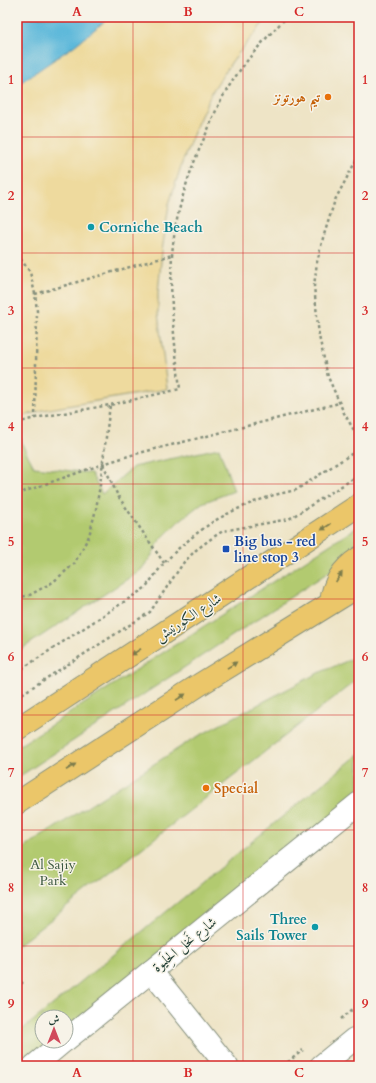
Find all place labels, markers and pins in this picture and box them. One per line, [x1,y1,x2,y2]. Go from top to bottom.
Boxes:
place label: تيم هورتونز [272,88,320,112]
marker: تيم هورتونز [323,92,333,102]
place label: Corniche Beach [99,218,203,237]
marker: Corniche Beach [86,222,96,232]
place label: Big bus - red line stop 3 [234,532,316,567]
marker: Big bus - red line stop 3 [221,544,231,554]
place label: Special [214,779,258,798]
marker: Special [201,783,211,793]
place label: Three Sails Tower [236,910,307,945]
marker: Three Sails Tower [310,922,320,932]

